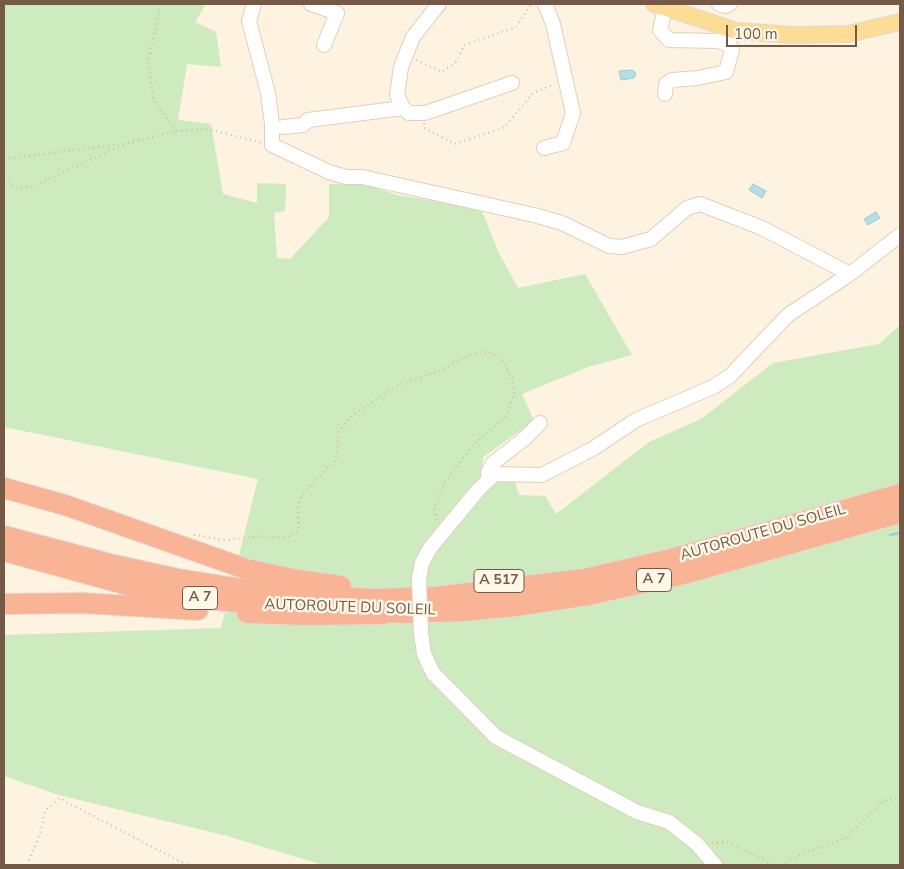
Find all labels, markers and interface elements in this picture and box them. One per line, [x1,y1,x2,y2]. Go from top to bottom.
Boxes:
scale bar [729,15,860,47]
text: 100 m [734,24,778,44]
street label: AUTOROUTE DU SOLEIL [678,501,848,565]
road number: A 7 [636,568,672,592]
road number: A 517 [474,570,524,592]
road number: A 7 [182,586,218,610]
street label: AUTOROUTE DU SOLEIL [264,596,436,620]

